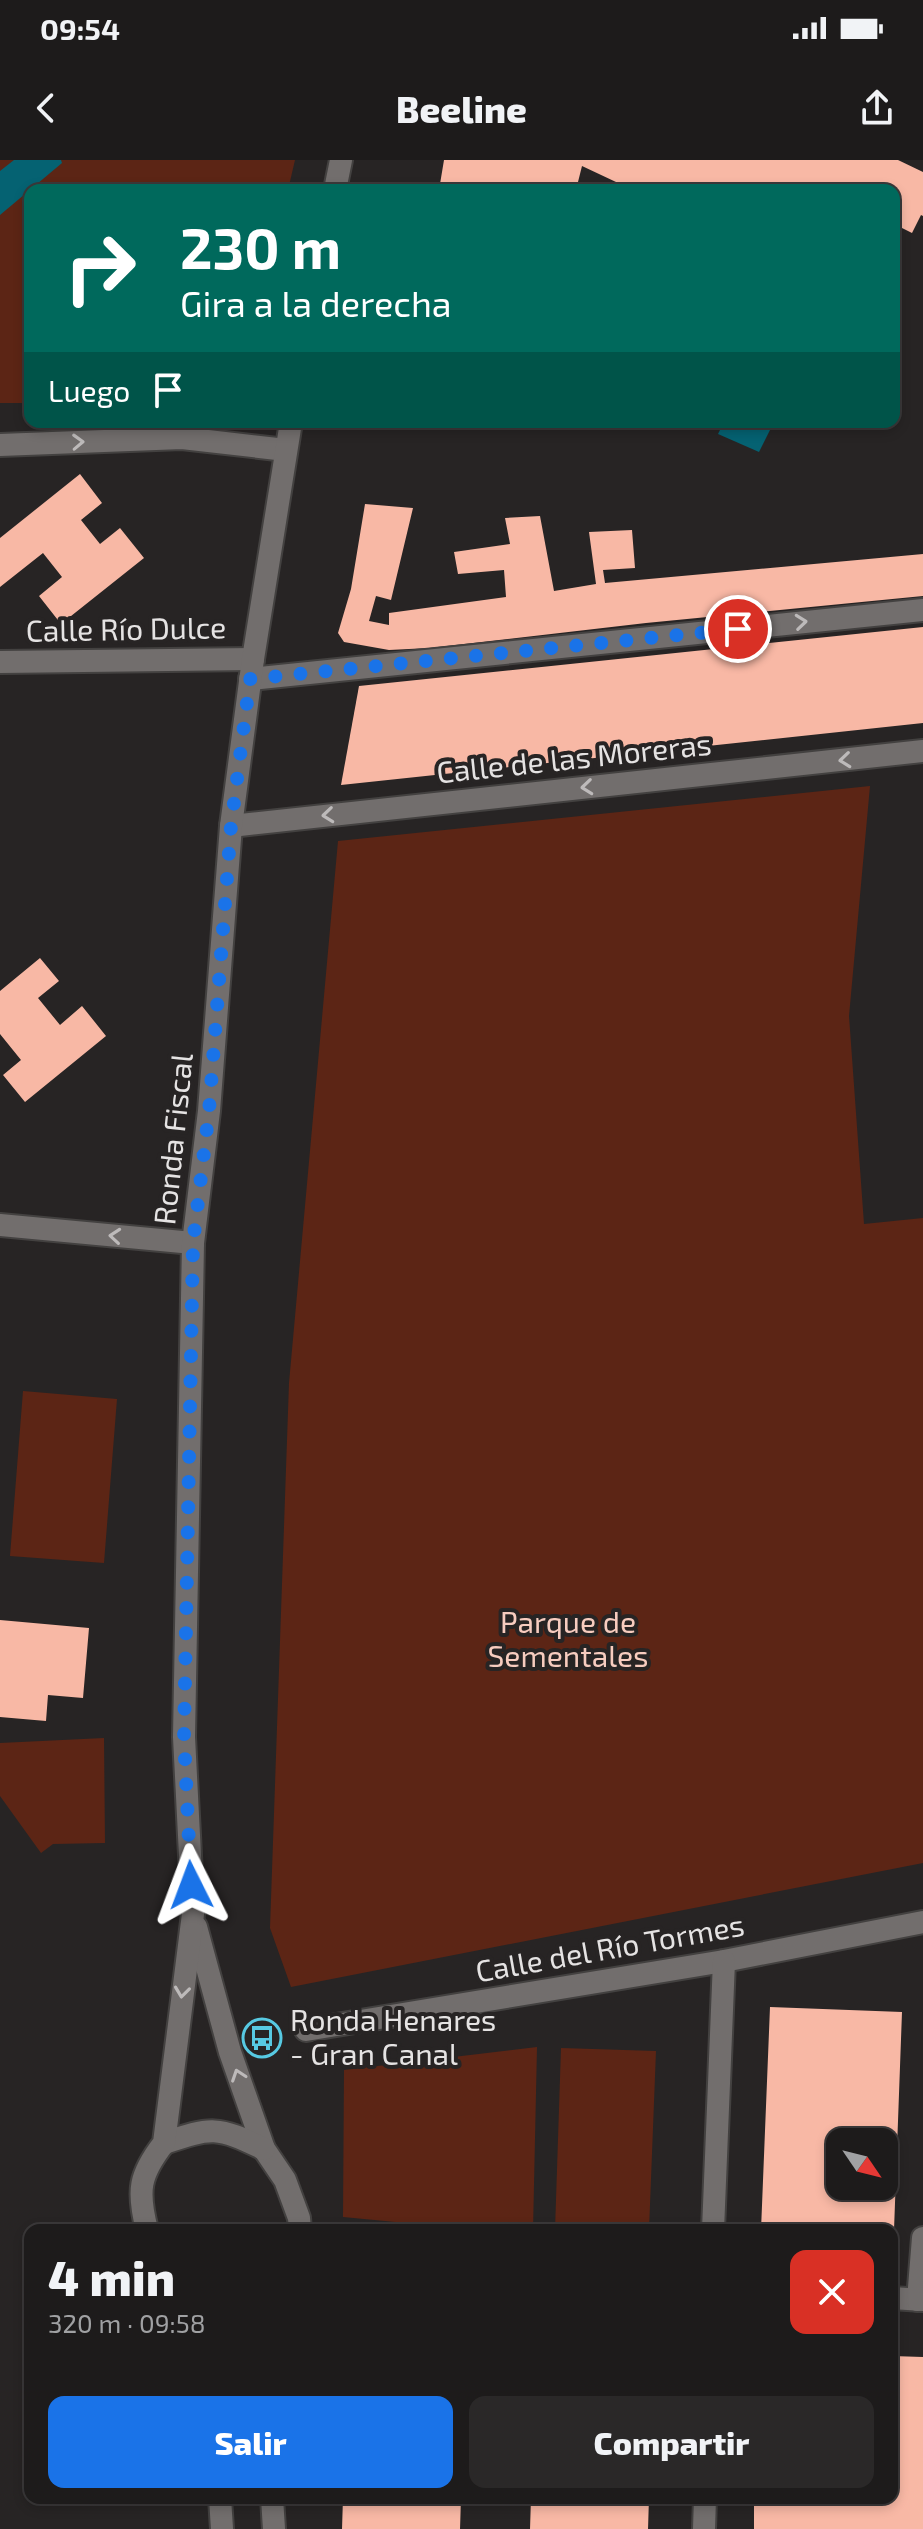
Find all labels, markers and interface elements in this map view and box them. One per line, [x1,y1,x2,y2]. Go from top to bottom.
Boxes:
text: 09:54 [40,10,120,46]
icon: back [24,86,68,130]
icon: share [855,86,899,130]
text: Beeline [396,87,527,130]
text: 230 m [180,213,341,280]
icon: right [48,216,152,320]
text: Gira a la derecha [180,281,452,324]
icon: arrive [146,368,190,412]
text: Luego [48,372,130,408]
one-way arrow [72,433,85,450]
pin [704,595,772,663]
icon: arrive [716,607,760,651]
street label: Calle Río Dulce [25,608,226,648]
one-way arrow [795,614,808,631]
street label: Calle de las Moreras [434,725,713,789]
one-way arrow [839,751,852,768]
one-way arrow [580,779,593,796]
one-way arrow [321,806,334,823]
street label: Ronda Fiscal [145,1051,199,1226]
one-way arrow [108,1228,121,1245]
park label: Parque de Sementales [488,1603,648,1673]
position arrow [149,1843,233,1927]
street label: Calle del Río Tormes [473,1906,747,1988]
one-way arrow [174,1986,191,1999]
place label: Ronda Henares - Gran Canal [290,2001,496,2071]
bus stop icon: Ronda Henares - Gran Canal [241,2017,283,2059]
one-way arrow [232,2069,248,2083]
north arrow [826,2128,898,2200]
map controls [826,2128,898,2200]
text: 4 min [48,2248,175,2306]
button: close [790,2250,874,2334]
text: 320 m · 09:58 [48,2307,205,2338]
button: Salir [48,2396,453,2488]
button: Compartir [469,2396,874,2488]

